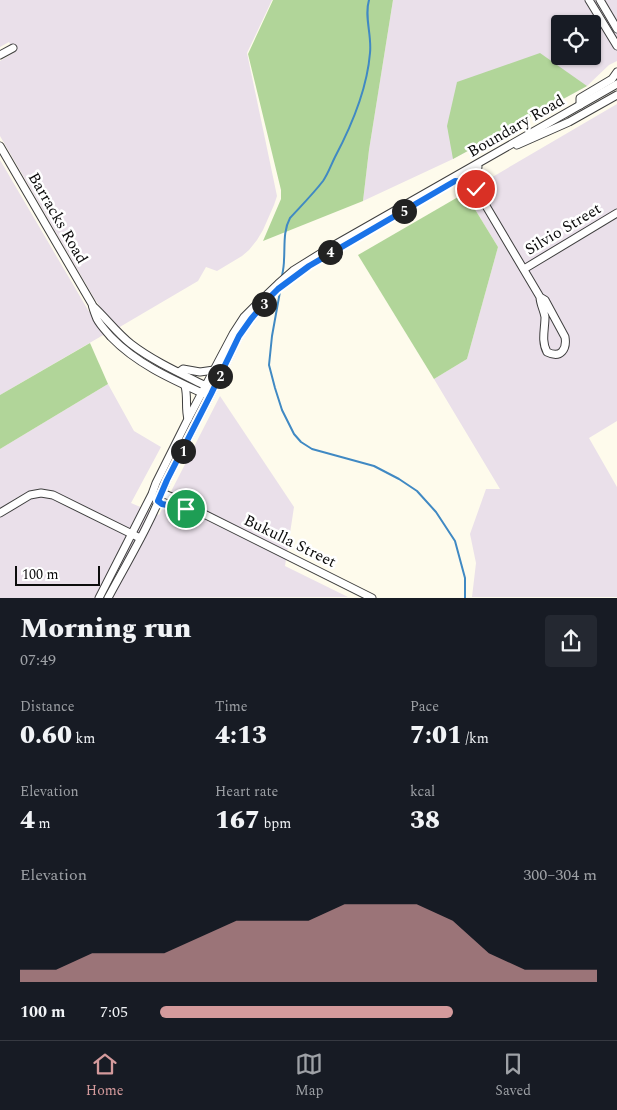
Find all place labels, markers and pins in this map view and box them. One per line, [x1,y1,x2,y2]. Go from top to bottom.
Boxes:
pin [455,168,497,210]
pin: 5 [392,198,416,224]
pin: 4 [318,240,342,264]
pin: 3 [252,292,276,316]
pin: 2 [208,364,232,388]
pin: 1 [170,438,196,464]
pin [165,488,207,530]

